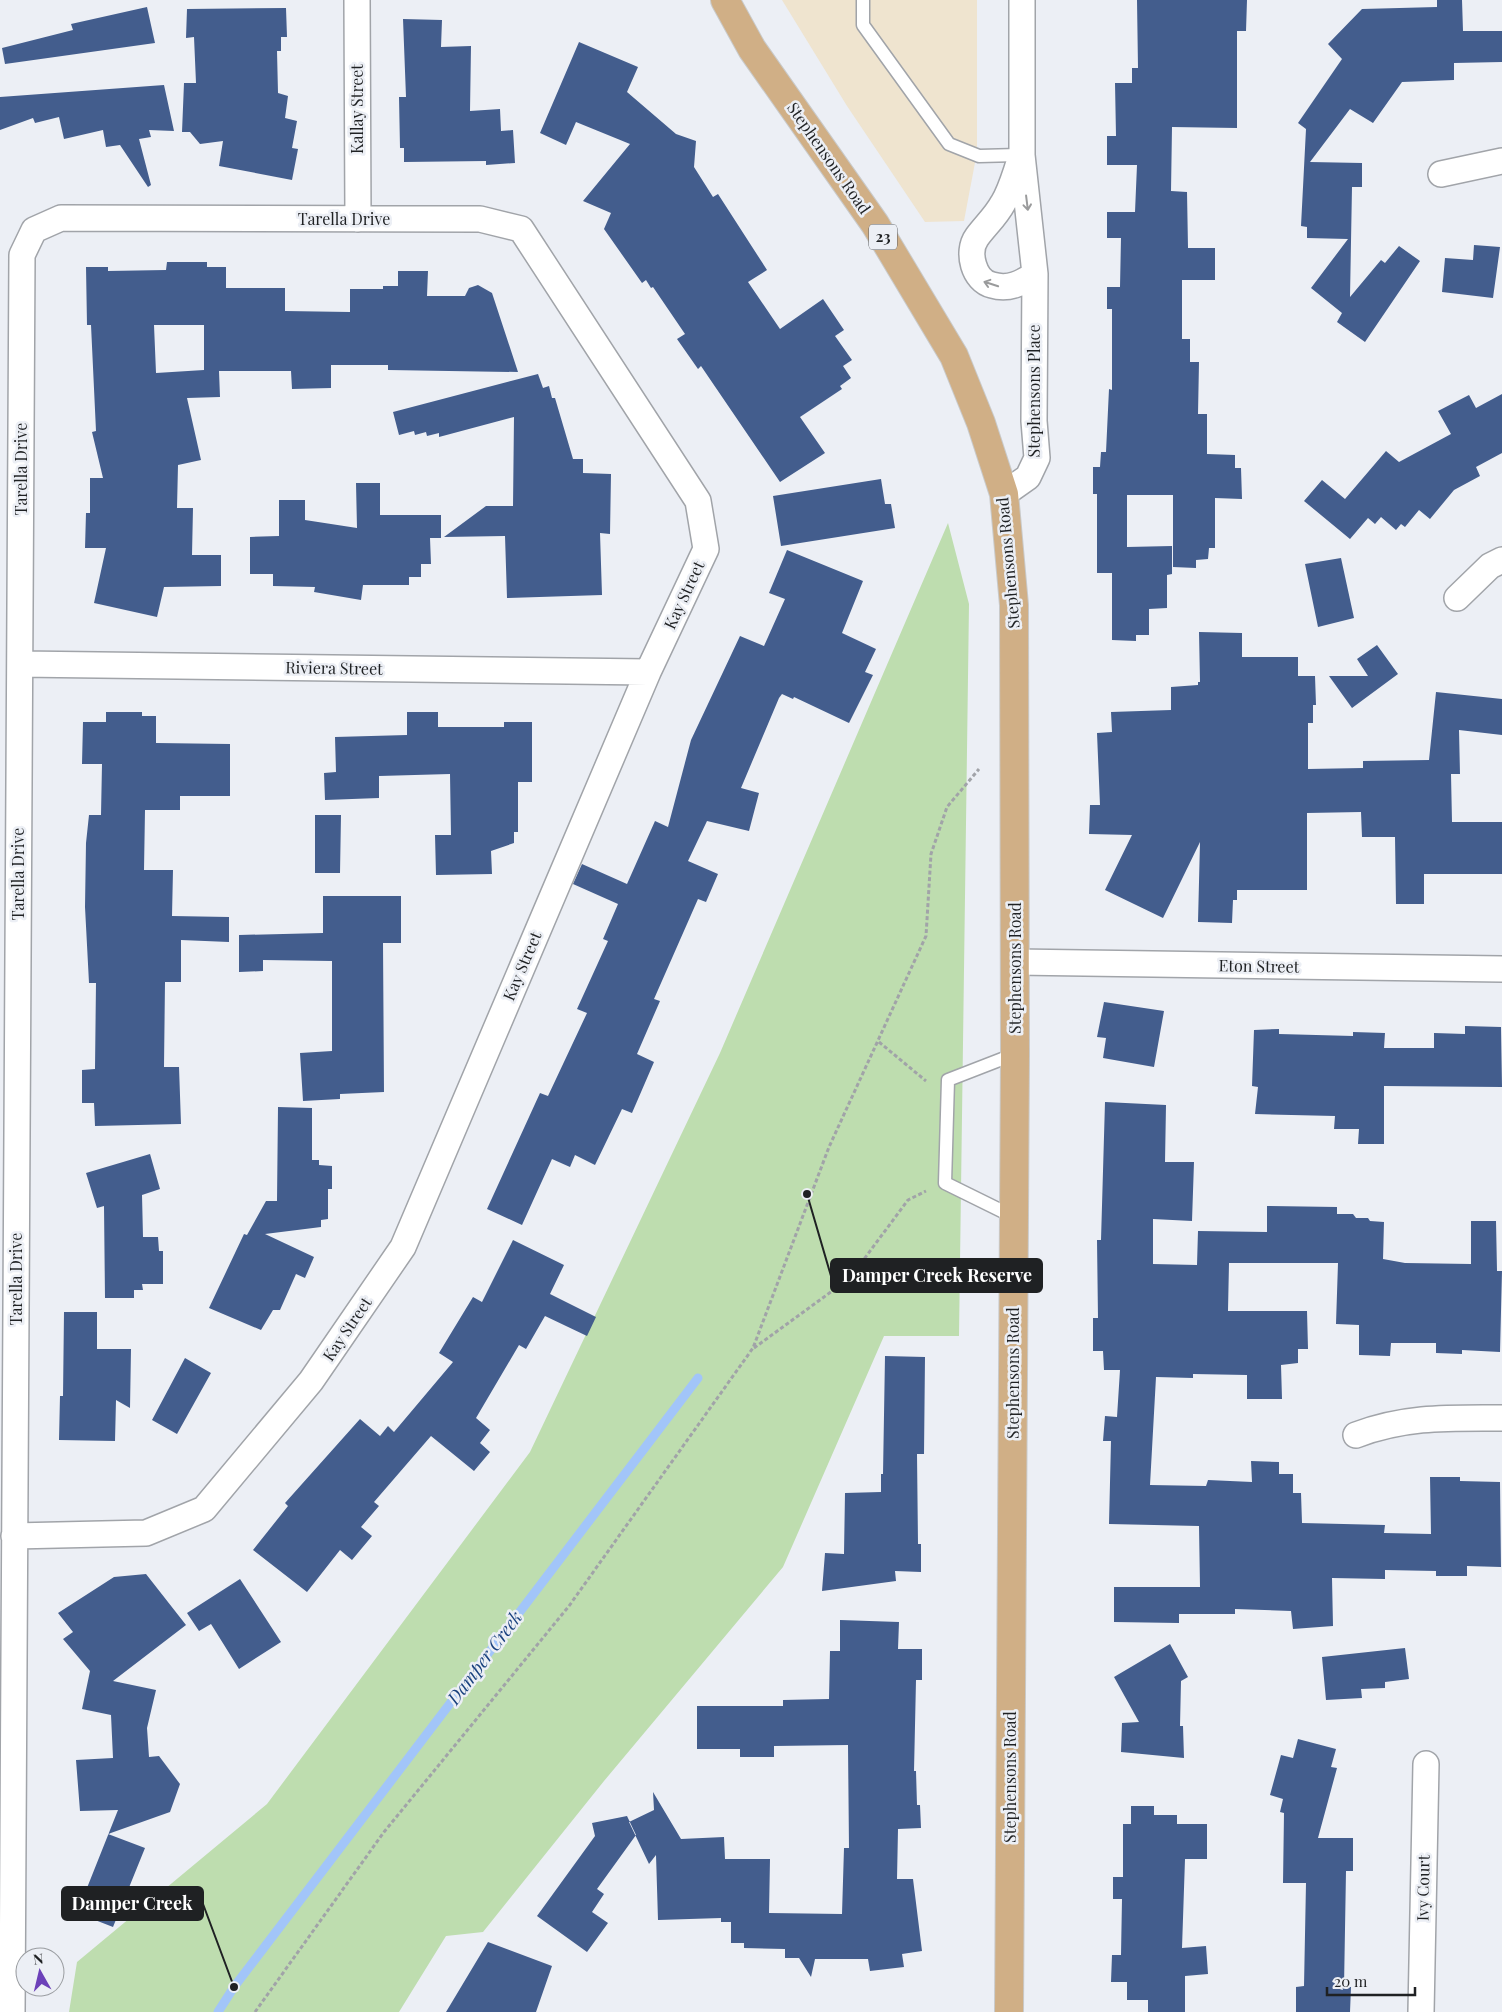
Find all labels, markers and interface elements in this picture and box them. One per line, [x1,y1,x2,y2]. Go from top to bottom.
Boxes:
street label: Kallay Street [346,64,367,154]
street label: Stephensons Road [783,98,876,218]
one-way arrow [1022,195,1032,211]
street label: Tarella Drive [298,208,390,229]
road number: 23 [869,224,897,250]
one-way arrow [983,278,999,288]
street label: Stephensons Place [1023,325,1044,458]
street label: Tarella Drive [10,423,31,515]
street label: Stephensons Road [991,496,1024,630]
street label: Kay Street [659,557,709,632]
street label: Riviera Street [285,656,383,679]
street label: Tarella Drive [7,828,28,920]
street label: Stephensons Road [1004,902,1025,1034]
street label: Kay Street [498,928,546,1003]
street label: Eton Street [1218,954,1300,977]
street label: Tarella Drive [5,1233,26,1325]
callout: Damper Creek Reserve [831,1259,1042,1292]
text: Damper Creek Reserve [842,1263,1032,1287]
street label: Kay Street [317,1292,376,1365]
street label: Stephensons Road [1002,1307,1023,1439]
water label: Damper Creek [441,1606,527,1710]
street label: Stephensons Road [999,1711,1020,1843]
street label: Ivy Court [1411,1854,1434,1921]
callout: Damper Creek [62,1887,203,1920]
text: Damper Creek [72,1891,193,1915]
north arrow [15,1947,65,1997]
text: N [32,1949,44,1969]
scale bar [1327,1964,1414,1996]
text: 20 m [1334,1971,1368,1991]

